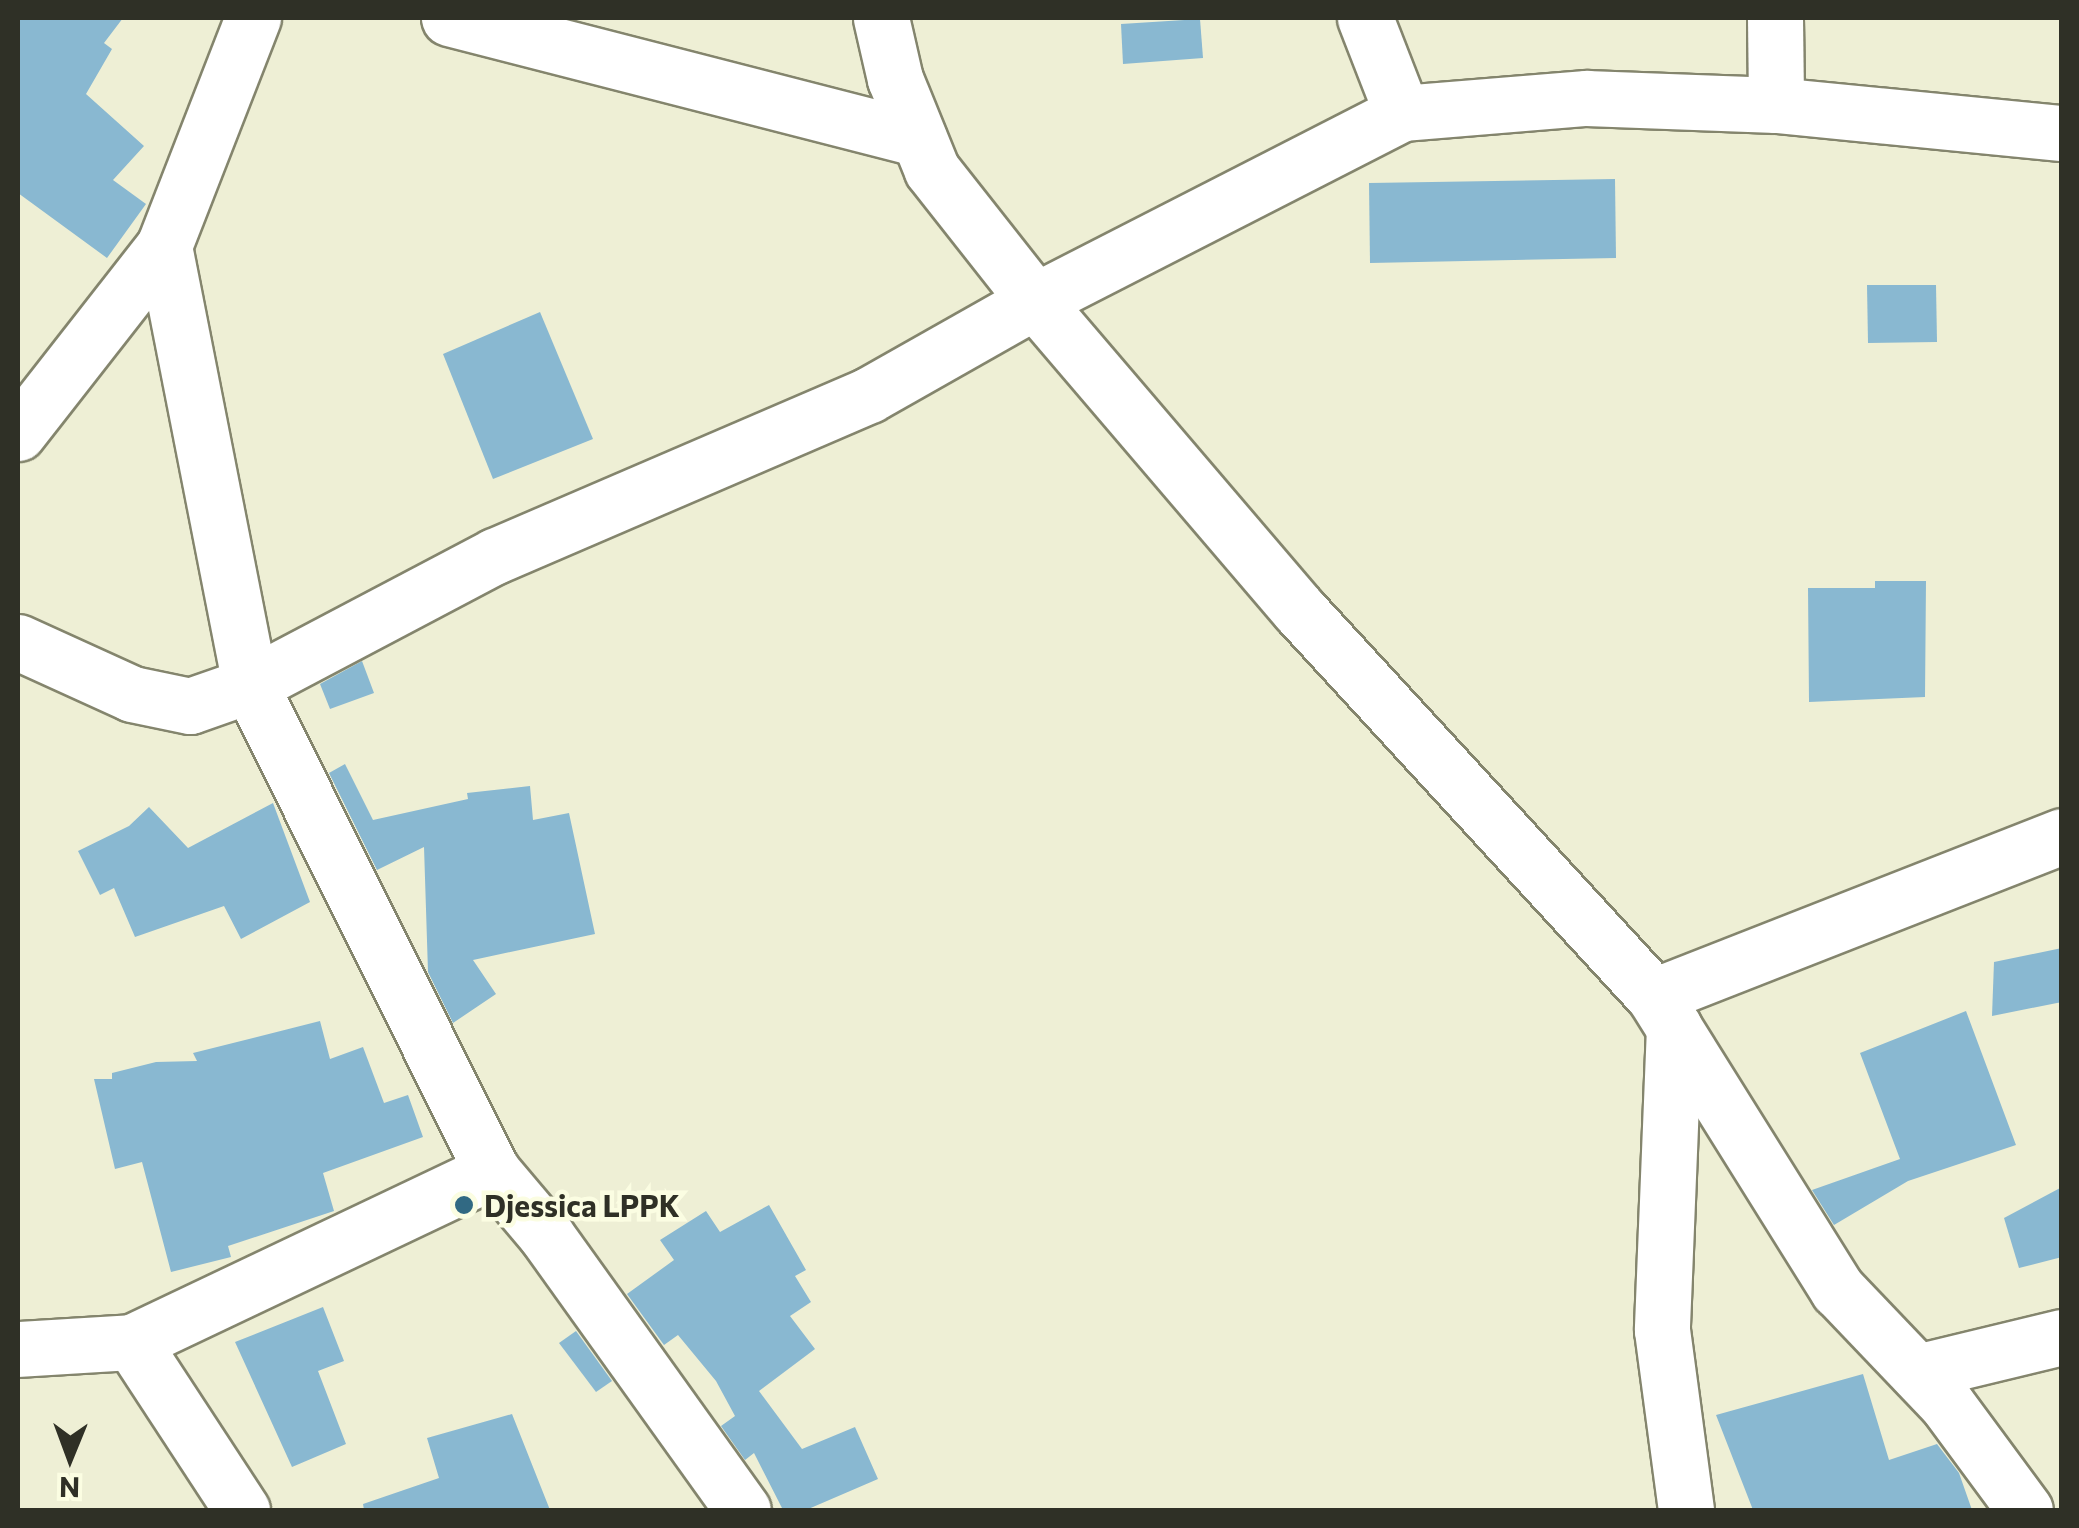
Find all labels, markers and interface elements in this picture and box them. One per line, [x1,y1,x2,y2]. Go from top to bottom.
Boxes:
place label: Djessica LPPK [484,1187,680,1223]
marker: Djessica LPPK [453,1194,475,1216]
north arrow [20,1408,120,1508]
text: N [59,1471,80,1505]

